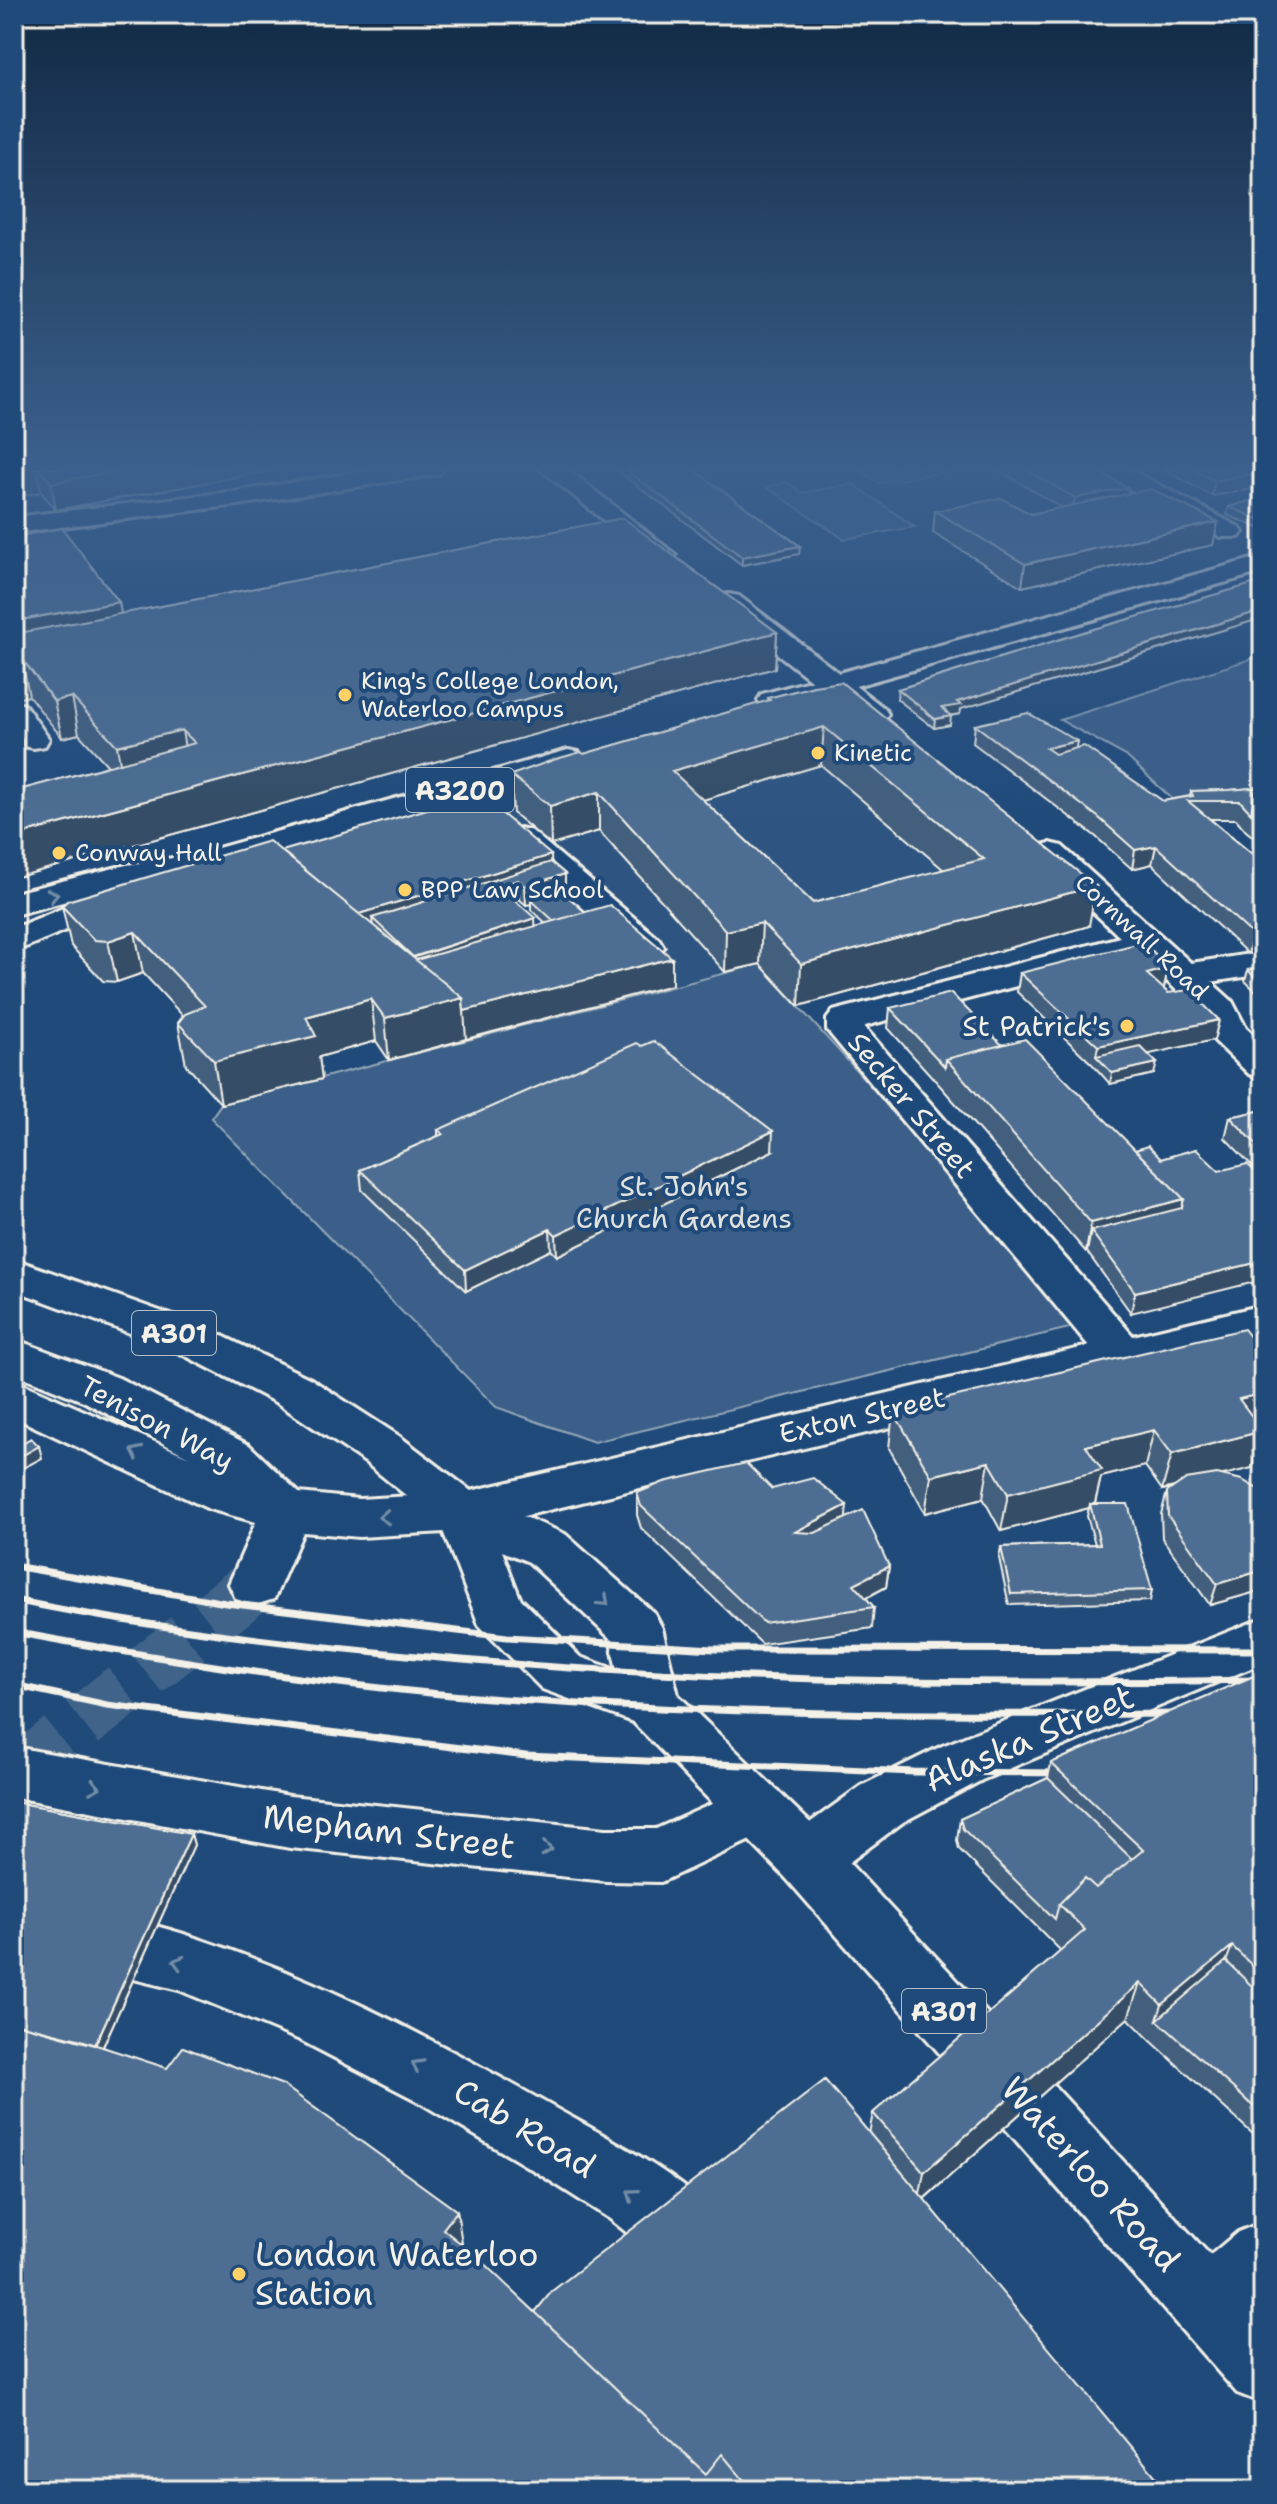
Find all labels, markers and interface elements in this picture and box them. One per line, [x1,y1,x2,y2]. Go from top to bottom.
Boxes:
place label: King's College London, Waterloo Campus [361,665,619,725]
marker: King's College London, Waterloo Campus [336,686,354,704]
place label: Kinetic [834,737,912,769]
marker: Kinetic [809,744,827,762]
road number: A3200 [406,768,514,812]
place label: Conway Hall [75,837,222,869]
marker: Conway Hall [50,844,68,862]
street label: Cornwall Road [1068,867,1216,1007]
place label: BPP Law School [421,874,604,906]
marker: BPP Law School [396,881,414,899]
one-way arrow [46,888,60,905]
place label: St Patrick's [962,1007,1111,1045]
marker: St Patrick's [1118,1017,1136,1035]
street label: Secker Street [840,1024,984,1186]
park label: St. John's Church Gardens [576,1167,792,1237]
road number: A301 [132,1311,216,1355]
street label: Tenison Way [73,1366,241,1480]
street label: Exton Street [775,1377,949,1453]
one-way arrow [130,1446,144,1462]
one-way arrow [377,1508,390,1525]
one-way arrow [594,1591,609,1605]
street label: Alaska Street [917,1673,1141,1803]
one-way arrow [89,1777,102,1794]
street label: Mepham Street [260,1793,518,1869]
one-way arrow [541,1840,554,1857]
one-way arrow [172,1955,186,1971]
road number: A301 [902,1989,986,2033]
one-way arrow [411,2059,425,2075]
street label: Cab Road [445,2067,605,2189]
street label: Waterloo Road [991,2067,1191,2281]
one-way arrow [627,2189,641,2204]
place label: London Waterloo Station [255,2231,539,2316]
marker: London Waterloo Station [230,2265,248,2283]

